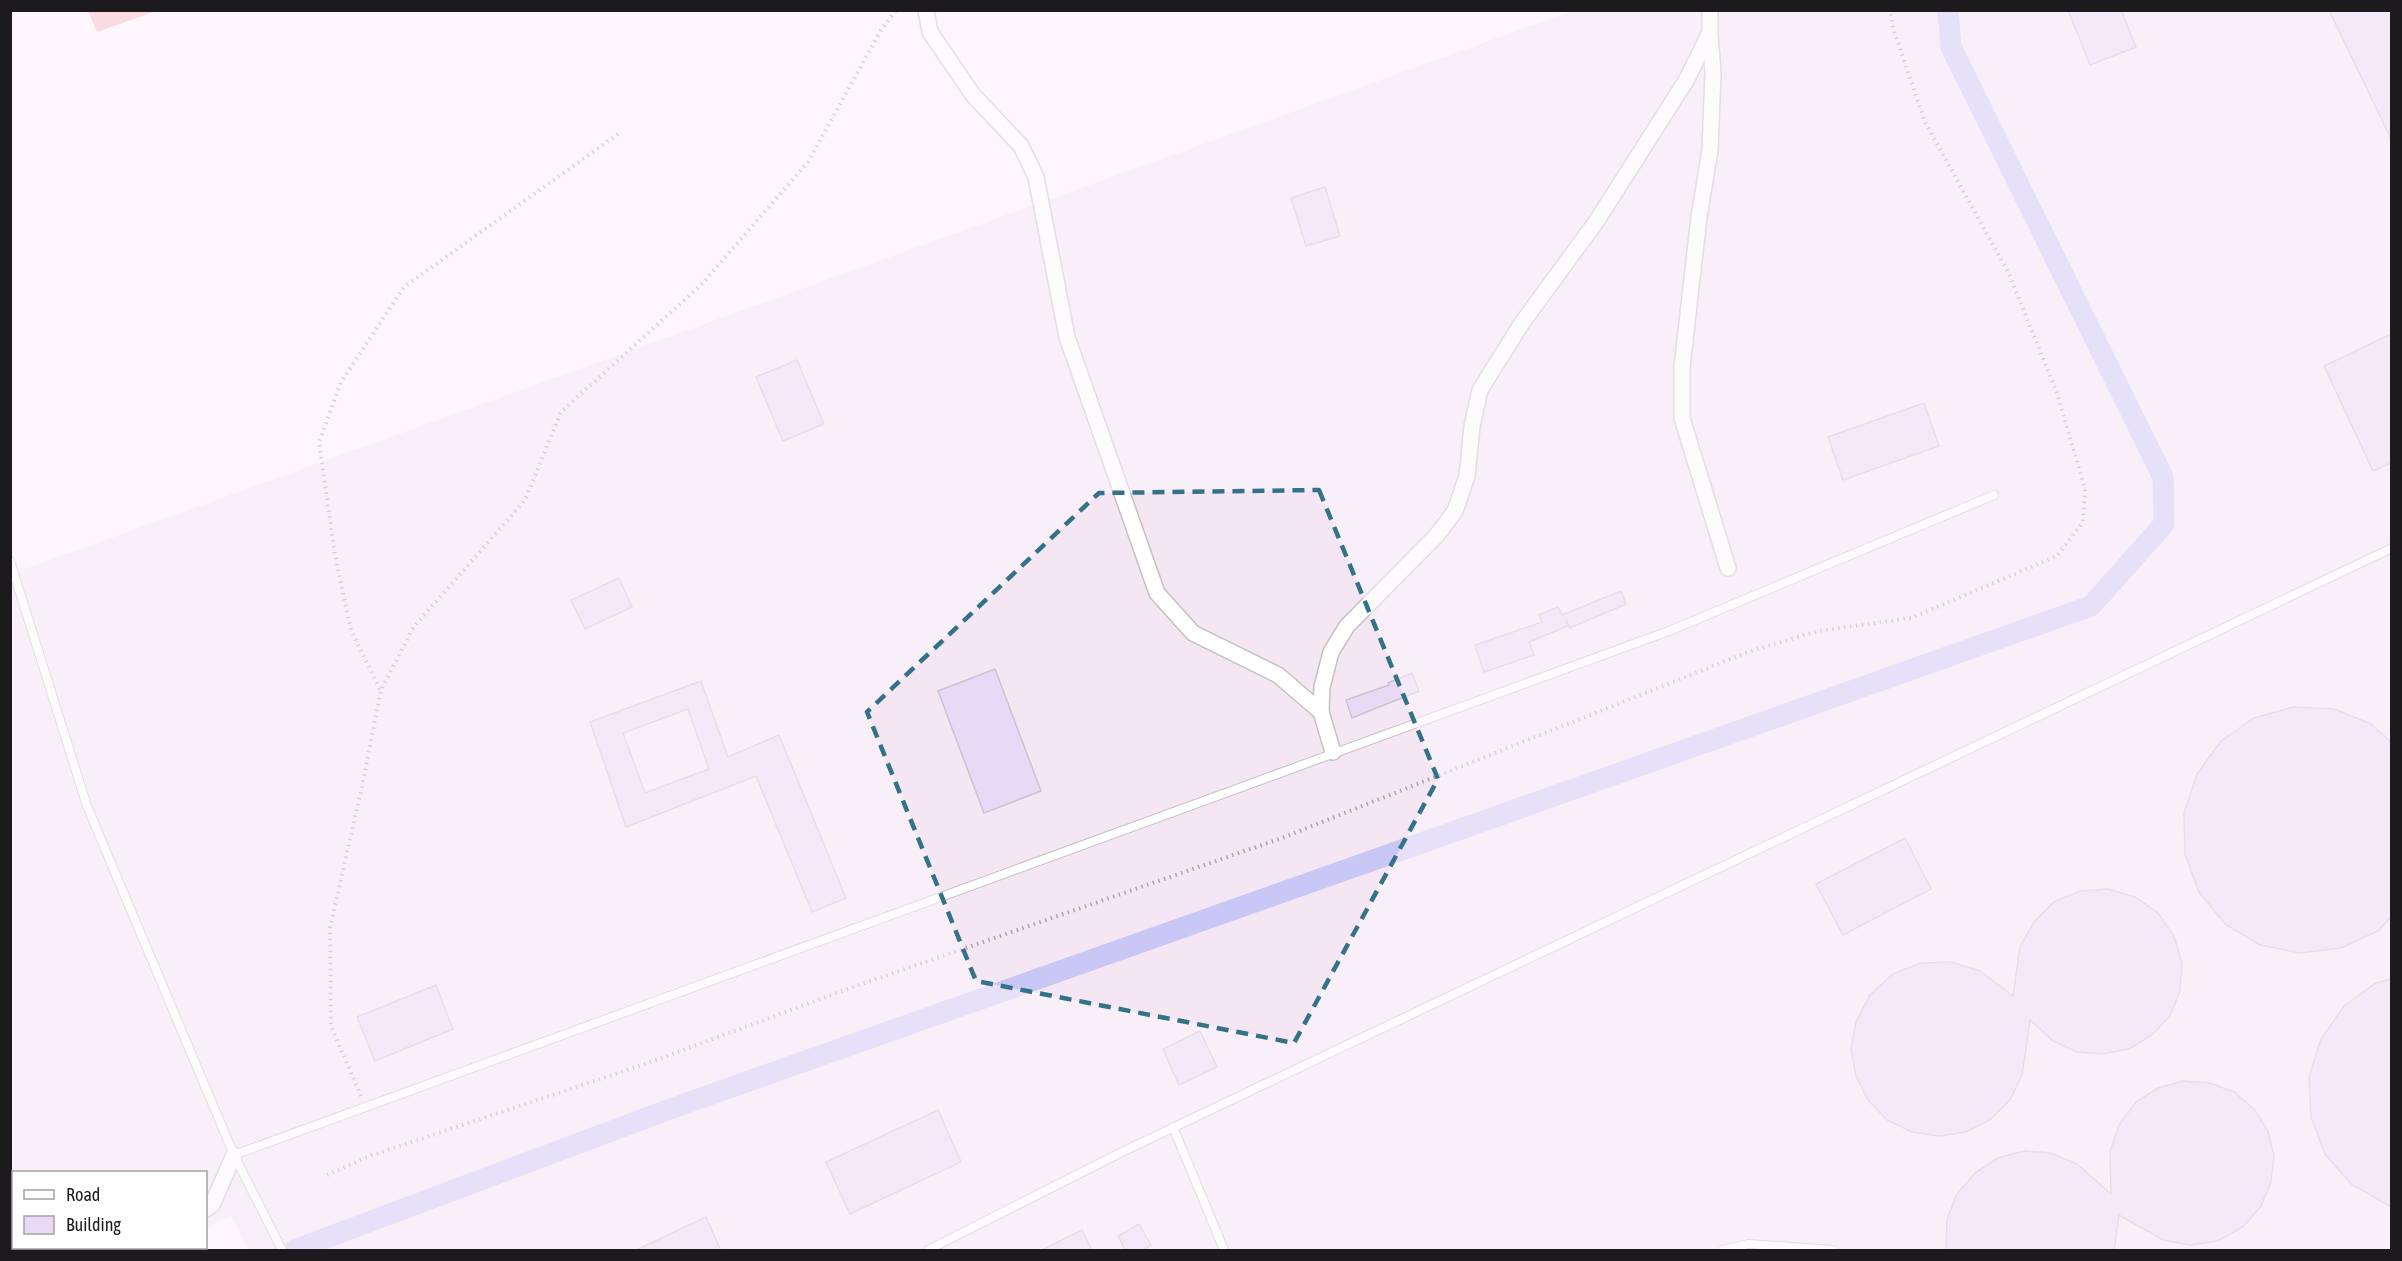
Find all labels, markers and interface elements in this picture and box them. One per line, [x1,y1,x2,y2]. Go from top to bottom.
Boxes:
legend [12,1171,207,1249]
text: Road [66,1184,100,1205]
text: Building [66,1214,121,1235]

